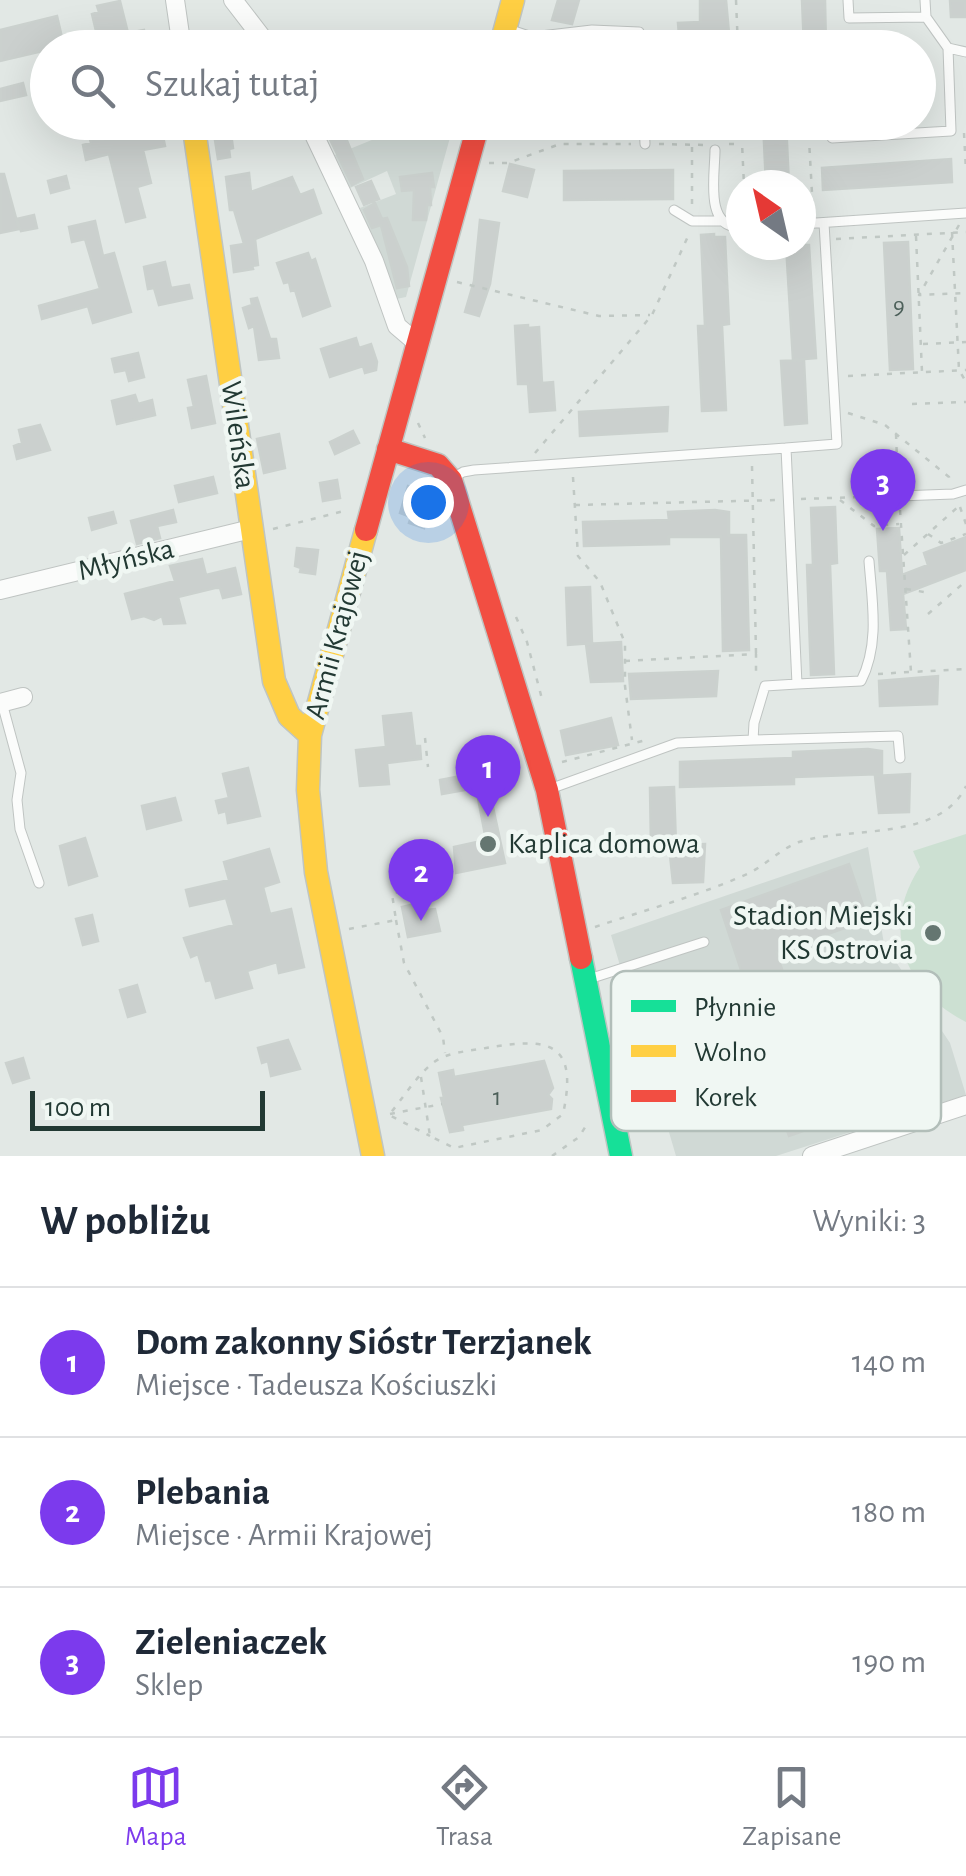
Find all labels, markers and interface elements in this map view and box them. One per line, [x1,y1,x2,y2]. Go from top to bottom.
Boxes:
search box [30,30,936,140]
icon: search [65,58,120,113]
text: Szukaj tutaj [145,66,320,104]
north arrow [726,170,816,260]
house number: 9 [893,294,905,319]
street label: Wileńska [216,379,260,491]
pin: 3 [850,448,916,531]
your location [403,477,454,528]
street label: Młyńska [75,534,177,586]
street label: Armii Krajowej [300,547,374,723]
pin: 1 [456,734,520,817]
place label: Kaplica domowa [508,829,700,859]
marker: Kaplica domowa [477,833,499,855]
pin: 2 [388,838,454,921]
place label: Stadion Miejski KS Ostrovia [733,901,913,965]
marker: Stadion Miejski KS Ostrovia [922,922,944,944]
legend [611,971,941,1131]
text: Płynnie [694,994,776,1022]
text: Wolno [694,1039,767,1067]
text: Korek [694,1084,757,1112]
house number: 1 [493,1085,501,1110]
scale bar [30,1086,265,1130]
text: 100 m [45,1094,111,1122]
text: W pobliżu [40,1200,210,1242]
text: Wyniki: 3 [812,1205,926,1237]
text: Dom zakonny Sióstr Terzjanek [135,1324,592,1362]
text: 1 [67,1346,78,1378]
text: 140 m [852,1346,926,1378]
text: Miejsce · Tadeusza Kościuszki [135,1369,497,1401]
text: Plebania [135,1474,270,1512]
text: 2 [65,1496,80,1528]
text: 180 m [852,1496,926,1528]
text: Miejsce · Armii Krajowej [135,1519,433,1551]
text: Zieleniaczek [135,1624,327,1662]
text: 3 [66,1646,79,1678]
text: 190 m [852,1646,926,1678]
text: Sklep [135,1669,203,1701]
tab: Mapa [125,1760,187,1854]
tab: Trasa [436,1760,493,1854]
tab: Zapisane [742,1760,841,1854]

